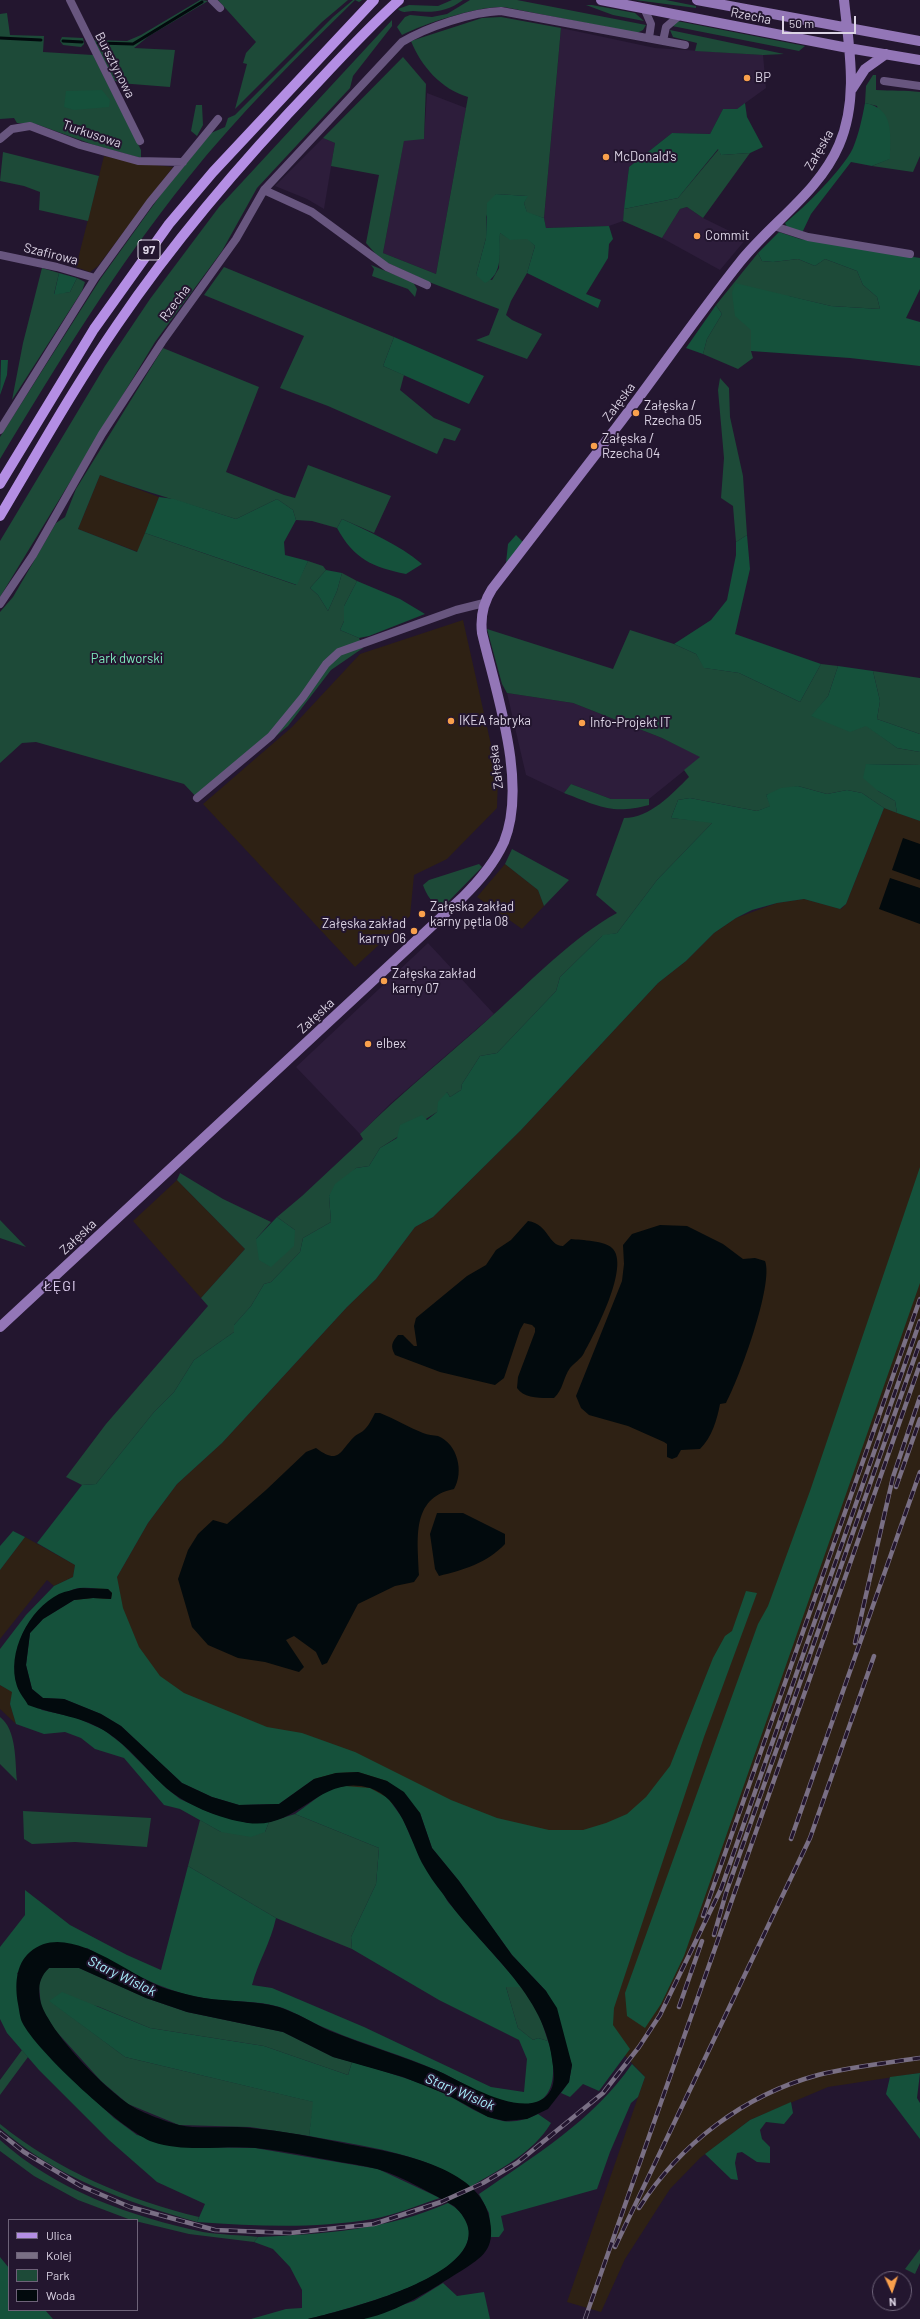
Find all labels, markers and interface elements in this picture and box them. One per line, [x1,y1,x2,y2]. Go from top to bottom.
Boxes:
street label: Rzecha [729,4,773,28]
scale bar [784,8,858,34]
text: 50 m [789,16,814,30]
street label: Bursztynowa [92,29,138,101]
place label: BP [755,70,771,86]
marker: BP [742,73,752,83]
street label: Turkusowa [61,117,123,151]
street label: Załęska [801,127,837,173]
place label: McDonald's [614,149,677,165]
marker: McDonald's [601,152,611,162]
place label: Commit [705,228,750,244]
marker: Commit [692,231,702,241]
street label: Szafirowa [22,240,80,268]
road number: 97 [138,240,160,260]
street label: Rzecha [156,282,194,324]
street label: Załęska [599,380,639,424]
place label: Załęska / Rzecha 05 [644,398,702,429]
marker: Załęska / Rzecha 05 [631,408,641,418]
place label: Załęska / Rzecha 04 [602,431,660,462]
marker: Załęska / Rzecha 04 [589,441,599,451]
park label: Park dworski [91,651,163,667]
place label: IKEA fabryka [459,713,531,729]
place label: Info-Projekt IT [590,715,671,731]
marker: IKEA fabryka [446,716,456,726]
marker: Info-Projekt IT [577,718,587,728]
street label: Załęska [486,744,506,790]
place label: Załęska zakład karny pętla 08 [430,899,514,930]
marker: Załęska zakład karny pętla 08 [417,909,427,919]
place label: Załęska zakład karny 06 [322,916,406,947]
marker: Załęska zakład karny 06 [409,926,419,936]
place label: Załęska zakład karny 07 [392,966,476,997]
marker: Załęska zakład karny 07 [379,976,389,986]
street label: Załęska [294,995,338,1037]
place label: elbex [376,1036,406,1052]
marker: elbex [363,1039,373,1049]
street label: Załęska [56,1216,100,1258]
district label: ŁĘGI [43,1278,77,1294]
water label: Stary Wislok [85,1952,159,2000]
water label: Stary Wislok [423,2070,497,2114]
legend [8,2219,138,2311]
text: Ulica [46,2228,72,2242]
text: Kolej [46,2248,72,2262]
text: Park [46,2268,70,2282]
north arrow [872,2271,912,2311]
text: Woda [46,2288,75,2302]
text: N [889,2296,897,2309]

